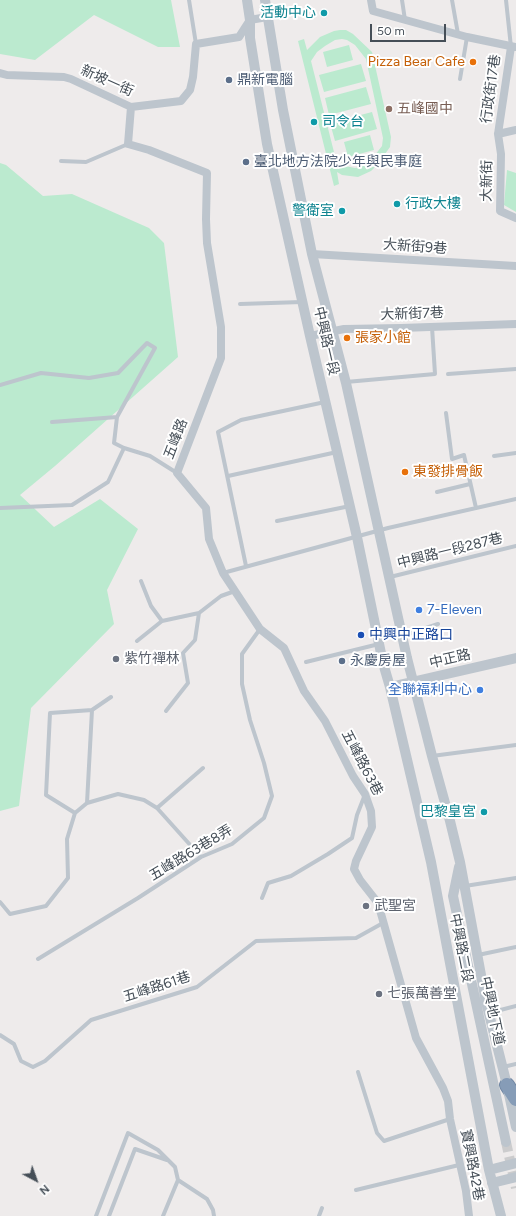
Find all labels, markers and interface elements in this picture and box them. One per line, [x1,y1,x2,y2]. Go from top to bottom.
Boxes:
place label: 活動中心 [260,5,316,21]
marker: 活動中心 [319,8,329,18]
scale bar [372,16,448,42]
text: 50 m [377,24,405,38]
place label: Pizza Bear Cafe [368,54,465,70]
street label: 行政街17巷 [478,54,504,124]
marker: Pizza Bear Cafe [468,57,478,67]
street label: 新坡一街 [78,62,136,100]
place label: 鼎新電腦 [237,72,293,88]
marker: 鼎新電腦 [224,75,234,85]
place label: 五峰國中 [397,101,453,117]
marker: 五峰國中 [384,104,394,114]
place label: 司令台 [322,114,364,130]
marker: 司令台 [309,117,319,127]
place label: 臺北地方法院少年與民事庭 [254,154,422,170]
marker: 臺北地方法院少年與民事庭 [241,157,251,167]
street label: 大新街 [478,160,496,202]
place label: 行政大樓 [405,196,461,212]
marker: 行政大樓 [392,199,402,209]
place label: 警衛室 [292,203,334,219]
marker: 警衛室 [337,206,347,216]
street label: 大新街9巷 [383,236,447,258]
street label: 大新街7巷 [380,304,444,324]
street label: 中興路一段 [310,305,342,377]
place label: 張家小館 [355,330,411,346]
marker: 張家小館 [342,333,352,343]
street label: 五峰路 [161,416,191,462]
place label: 東發排骨飯 [413,464,483,480]
marker: 東發排骨飯 [400,467,410,477]
street label: 中興路一段287巷 [396,530,504,572]
place label: 7-Eleven [427,602,482,618]
marker: 7-Eleven [414,605,424,615]
place label: 中興中正路口 [369,627,453,643]
marker: 中興中正路口 [356,630,366,640]
street label: 中正路 [428,646,472,672]
place label: 紫竹禪林 [124,651,180,667]
place label: 永慶房屋 [350,653,406,669]
marker: 紫竹禪林 [111,654,121,664]
marker: 永慶房屋 [337,656,347,666]
place label: 全聯福利中心 [388,682,472,698]
marker: 全聯福利中心 [475,685,485,695]
street label: 五峰路63巷 [338,727,386,799]
place label: 巴黎皇宮 [420,804,476,820]
marker: 巴黎皇宮 [479,807,489,817]
street label: 五峰路63巷8弄 [146,822,236,884]
place label: 武聖宮 [374,898,416,914]
marker: 武聖宮 [361,901,371,911]
street label: 中興路二段 [446,912,476,984]
street label: 五峰路61巷 [121,968,193,1006]
street label: 中興地下道 [477,975,507,1047]
place label: 七張萬善堂 [387,986,457,1002]
marker: 七張萬善堂 [374,989,384,999]
street label: 寶興路42巷 [457,1128,487,1202]
north arrow [16,1160,56,1200]
text: N [37,1182,52,1197]

